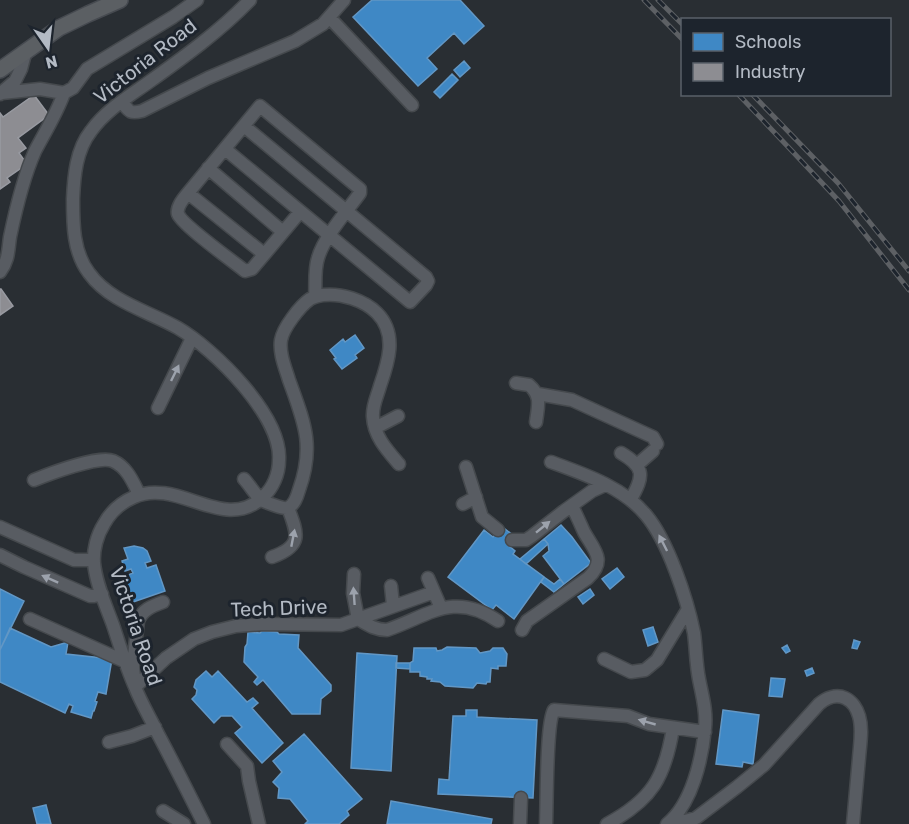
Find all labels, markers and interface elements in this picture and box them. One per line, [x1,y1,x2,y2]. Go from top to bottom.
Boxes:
street label: Victoria Road [89,13,201,109]
north arrow [18,18,78,78]
legend [681,18,891,96]
text: Schools [735,31,801,53]
text: N [44,51,59,73]
text: Industry [735,61,805,83]
one-way arrow [170,364,180,381]
one-way arrow [536,522,551,534]
one-way arrow [289,528,298,547]
one-way arrow [658,534,668,551]
street label: Victoria Road [104,563,168,689]
one-way arrow [41,574,59,584]
one-way arrow [349,587,359,606]
street label: Tech Drive [230,594,328,622]
one-way arrow [638,717,656,726]

